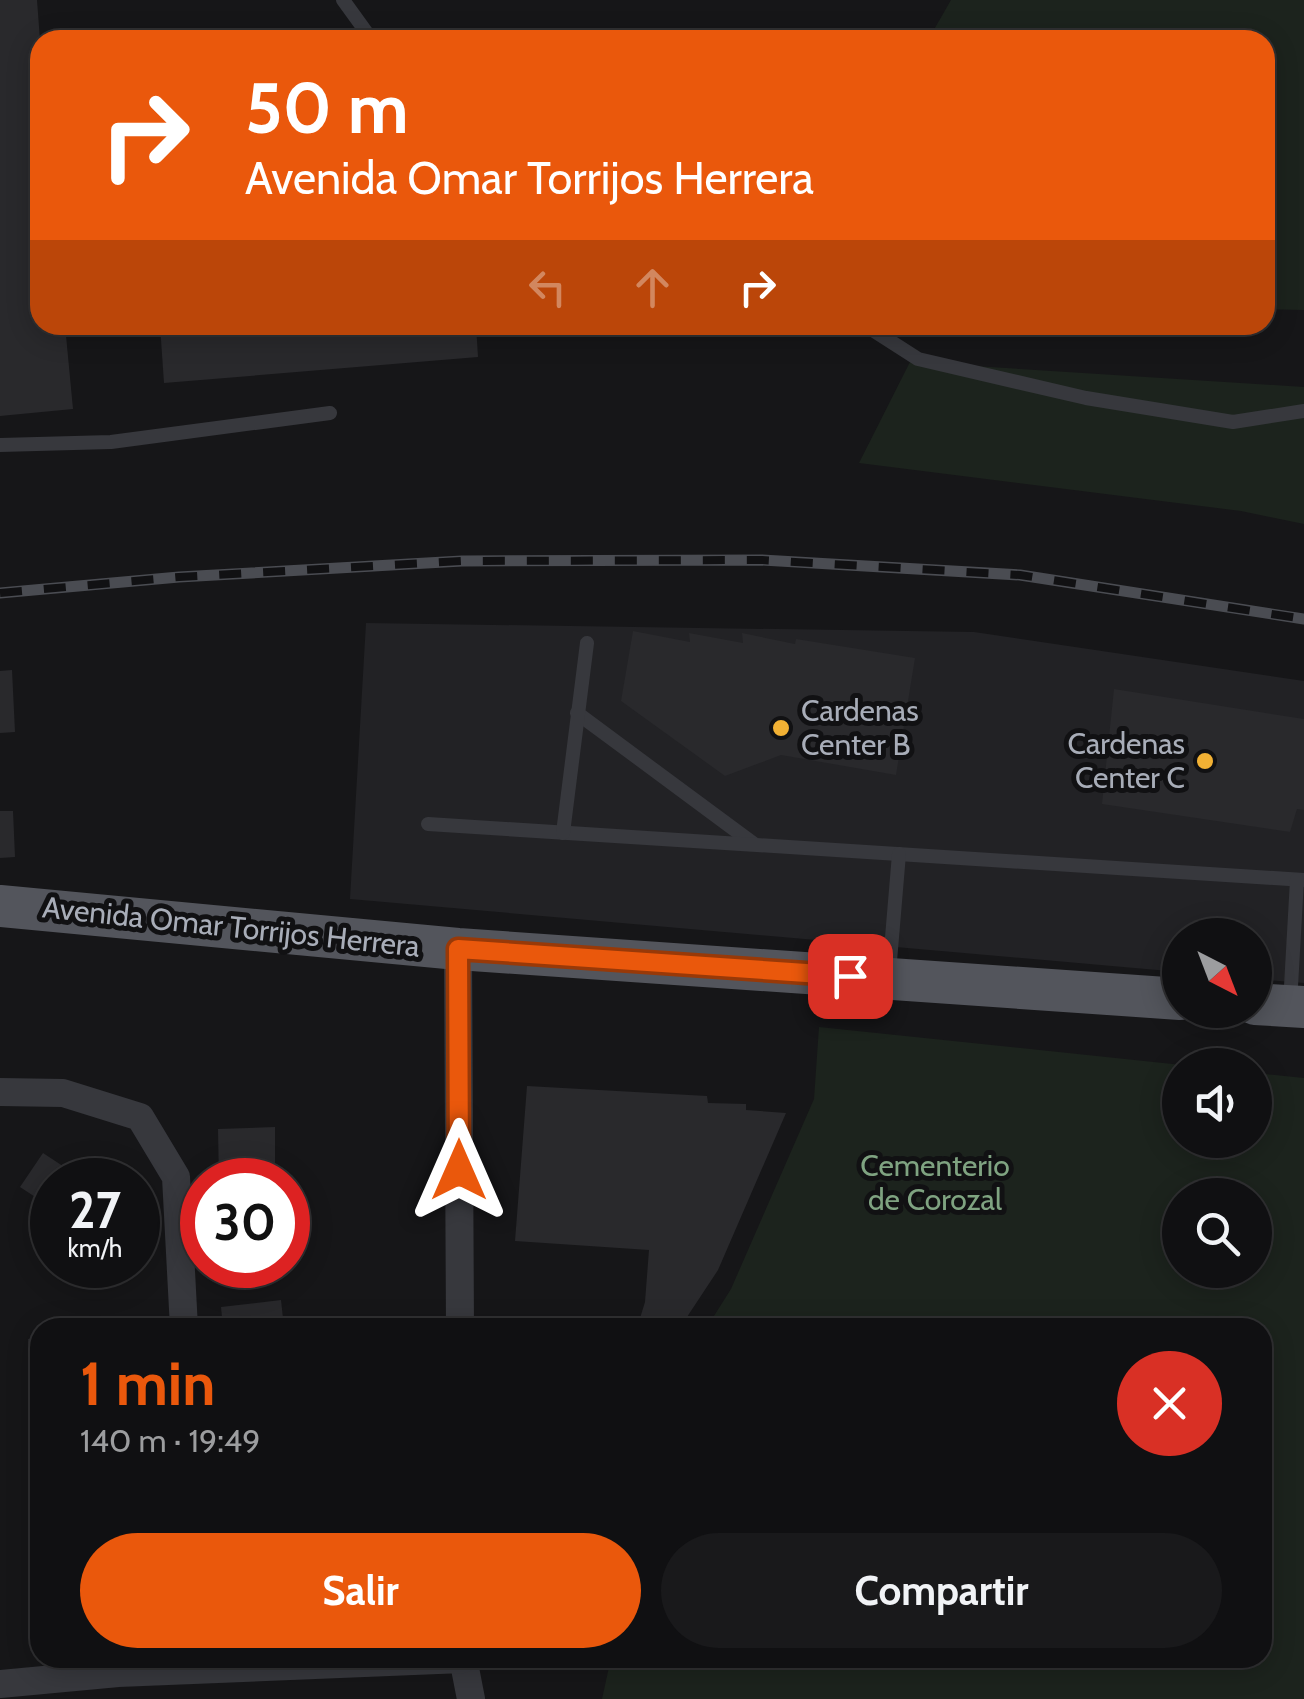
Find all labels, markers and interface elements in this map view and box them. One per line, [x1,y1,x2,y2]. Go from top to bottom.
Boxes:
text: 50 m [245,65,409,151]
icon: right [80,70,210,200]
text: Avenida Omar Torrijos Herrera [245,151,814,205]
icon: left [520,260,575,315]
icon: ahead [625,260,680,315]
icon: right [730,260,785,315]
place label: Cardenas Center B [801,692,919,763]
marker: Cardenas Center B [770,717,792,739]
place label: Cardenas Center C [1067,725,1185,796]
marker: Cardenas Center C [1194,750,1216,772]
street label: Avenida Omar Torrijos Herrera [41,888,422,965]
north arrow [1162,918,1272,1028]
map controls [1162,918,1272,1288]
pin [808,934,893,1019]
icon: arrive [823,949,878,1004]
button: sound [1162,1048,1272,1158]
position arrow [407,1118,511,1222]
park label: Cementerio de Corozal [860,1147,1010,1218]
speed limit sign: 30 [180,1158,310,1288]
button: search [1162,1178,1272,1288]
text: 27 [69,1180,121,1241]
text: km/h [68,1233,122,1263]
text: 1 min [80,1347,215,1420]
button: close [1117,1351,1222,1456]
text: 140 m · 19:49 [80,1421,260,1460]
button: Salir [80,1533,641,1648]
button: Compartir [661,1533,1222,1648]

